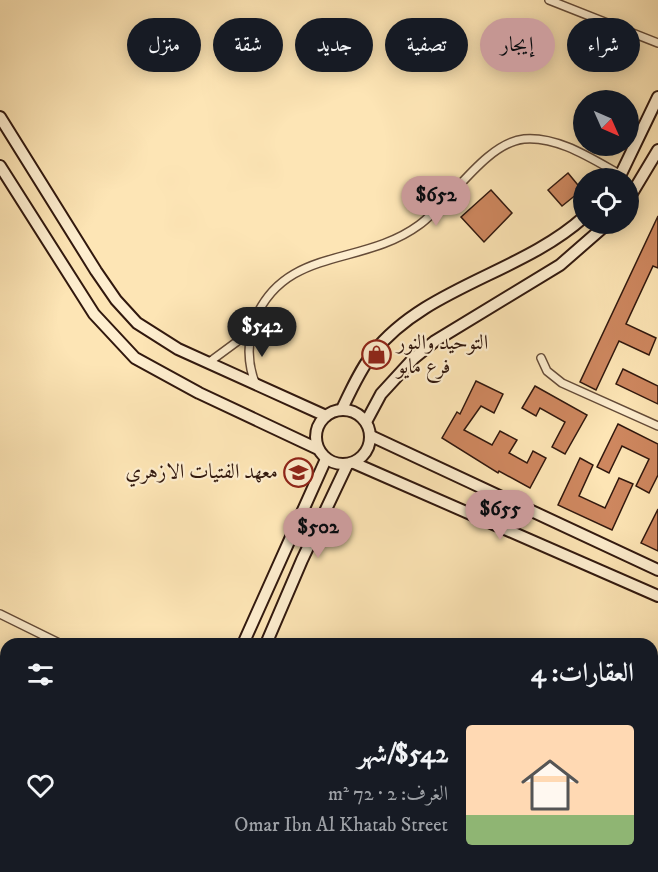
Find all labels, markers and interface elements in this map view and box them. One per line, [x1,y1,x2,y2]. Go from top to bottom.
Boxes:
chip: منزل [127,18,201,72]
chip: شقة [213,18,283,72]
chip: جديد [295,18,373,72]
chip: تصفية [385,18,468,72]
chip: إيجار [480,18,555,72]
chip: شراء [567,18,640,72]
north arrow [573,90,639,156]
map controls [573,90,639,234]
button: locate [573,168,639,234]
pin: $652 [400,176,472,227]
text: $652 [415,183,457,208]
pin: $542 [226,307,298,358]
text: $542 [241,314,283,339]
place label: التوحيد والنور فرع مايو [395,330,488,384]
shop icon: التوحيد والنور فرع مايو [360,339,392,371]
school or university icon: معهد الفتيات الازهري [283,456,315,488]
place label: معهد الفتيات الازهري [125,459,278,487]
pin: $655 [464,490,536,541]
text: $655 [479,497,521,522]
pin: $502 [282,508,354,559]
text: $502 [297,515,339,540]
text: العقارات: 4 [531,657,634,690]
icon: filters [24,658,57,691]
text: $542/شهر [358,738,448,771]
icon: home [514,749,586,821]
icon: heart [24,769,57,802]
text: الغرف: 2 · 72 m² [328,782,448,807]
text: Omar Ibn Al Khatab Street [234,813,448,838]

